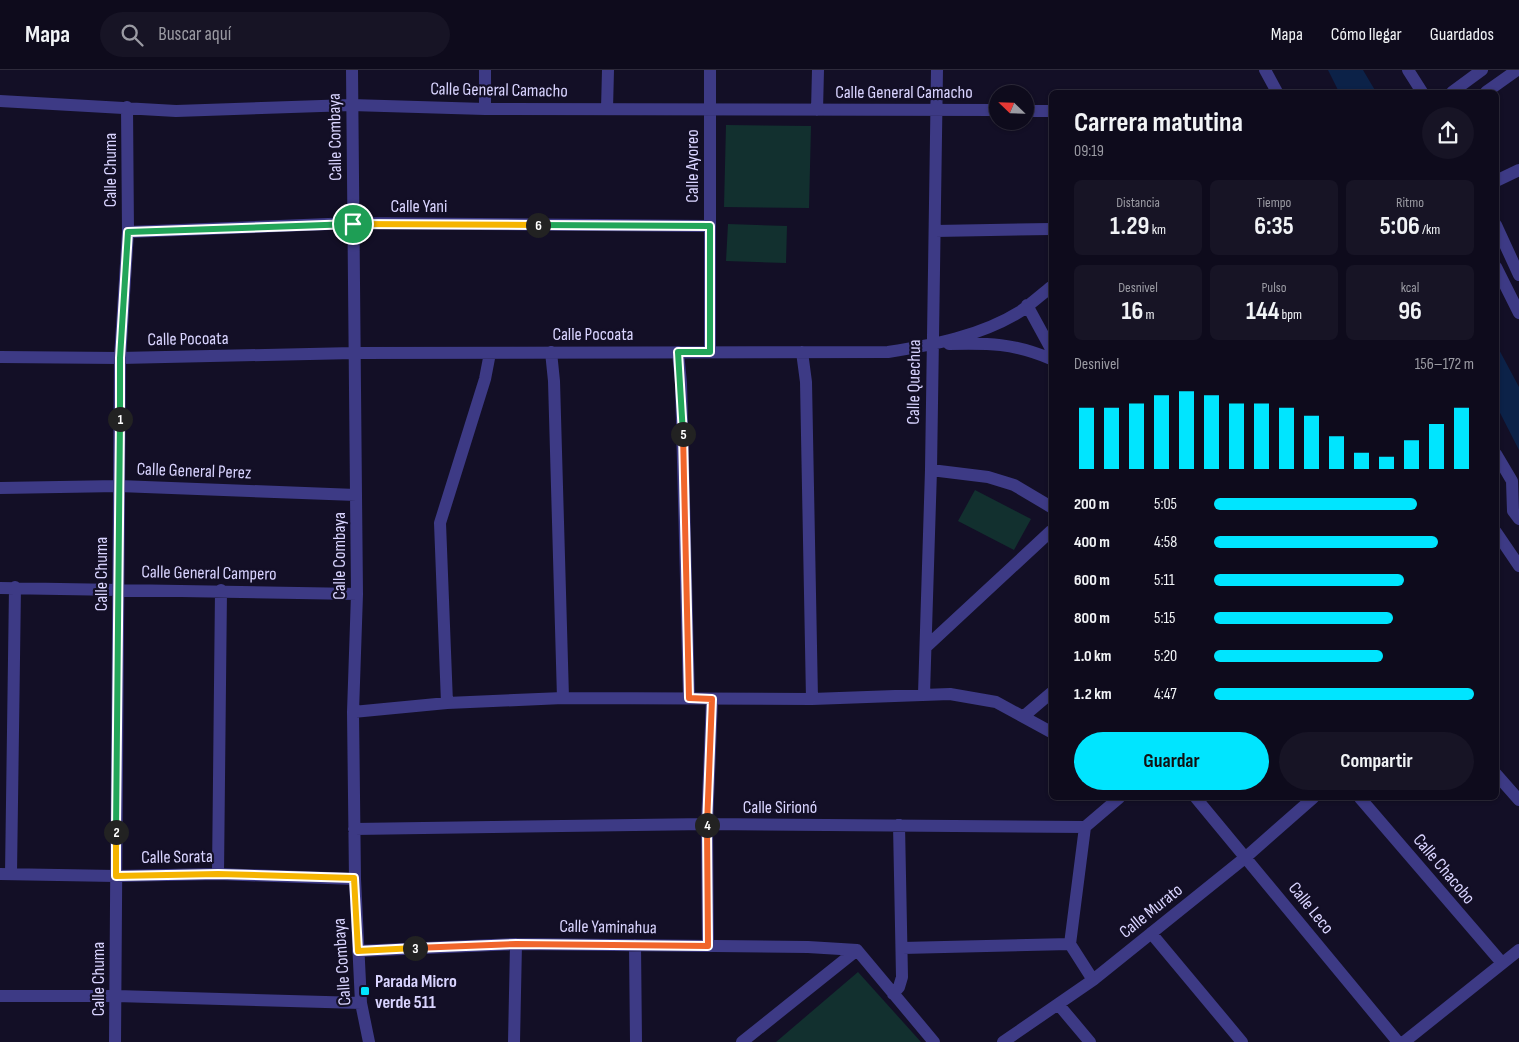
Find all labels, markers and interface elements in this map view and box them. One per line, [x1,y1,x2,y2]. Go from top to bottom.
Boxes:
search box [100,12,450,57]
text: Mapa [25,20,70,49]
icon: search [118,21,146,49]
text: Buscar aquí [158,23,231,46]
text: Mapa [1271,24,1303,45]
text: Cómo llegar [1331,24,1402,45]
text: Guardados [1430,24,1494,45]
street label: Calle General Camacho [430,78,568,102]
street label: Calle General Camacho [835,82,973,103]
north arrow [989,85,1034,130]
map controls [989,85,1034,130]
street label: Calle Combaya [324,93,346,181]
text: Carrera matutina [1074,106,1243,139]
button: share [1422,107,1474,159]
street label: Calle Ayoreo [682,129,703,203]
street label: Calle Chuma [100,133,121,207]
text: 09:19 [1074,142,1104,161]
text: Distancia [1116,194,1160,211]
text: Tiempo [1257,194,1291,211]
text: Ritmo [1396,194,1424,211]
street label: Calle Yani [391,196,447,217]
pin [332,203,374,245]
icon: arrive [339,210,367,238]
text: 1.29 [1110,211,1149,242]
text: 6:35 [1254,211,1294,242]
text: 5:06 [1380,211,1420,242]
pin: 6 [526,212,550,238]
text: 6 [535,217,542,234]
text: km [1149,221,1166,238]
text: /km [1420,221,1440,238]
text: Desnivel [1118,279,1158,296]
text: Pulso [1261,279,1287,296]
text: kcal [1401,279,1419,296]
text: 16 [1122,296,1143,327]
text: 144 [1246,296,1279,327]
text: 96 [1398,296,1422,327]
text: m [1143,306,1154,323]
text: bpm [1279,306,1302,323]
street label: Calle Pocoata [552,324,634,345]
street label: Calle Pocoata [147,328,229,350]
street label: Calle Quechua [903,339,925,425]
text: Desnivel [1074,355,1119,374]
text: 156–172 m [1415,355,1474,374]
pin: 1 [108,406,132,432]
text: 1 [118,411,123,428]
pin: 5 [670,422,696,446]
text: 5 [680,426,687,443]
street label: Calle General Perez [136,459,252,484]
text: 200 m [1074,495,1109,514]
text: 5:05 [1154,495,1177,514]
street label: Calle Combaya [329,512,350,600]
text: 400 m [1074,533,1110,552]
text: 4:58 [1154,533,1177,552]
street label: Calle Chuma [91,537,112,611]
street label: Calle General Campero [141,561,277,585]
text: 600 m [1074,571,1110,590]
text: 5:11 [1154,571,1175,590]
text: 800 m [1074,609,1110,628]
text: 5:15 [1154,609,1175,628]
text: 1.0 km [1074,647,1111,666]
text: 5:20 [1154,647,1177,666]
text: 1.2 km [1074,685,1112,704]
text: 4:47 [1154,685,1177,704]
button: Guardar [1074,732,1269,790]
button: Compartir [1279,732,1474,790]
street label: Calle Sirionó [743,797,817,818]
pin: 4 [694,812,720,838]
text: 4 [704,817,711,834]
pin: 2 [104,820,128,844]
text: 2 [113,824,120,841]
street label: Calle Chacobo [1409,830,1479,908]
street label: Calle Sorata [141,846,213,868]
street label: Calle Leco [1284,878,1338,938]
street label: Calle Murato [1115,879,1187,943]
street label: Calle Yaminahua [559,916,657,938]
street label: Calle Combaya [328,918,356,1006]
pin: 3 [402,936,428,960]
text: 3 [412,940,419,957]
street label: Calle Chuma [88,942,109,1016]
place label: Parada Micro verde 511 [375,971,457,1013]
marker: Parada Micro verde 511 [359,985,371,997]

